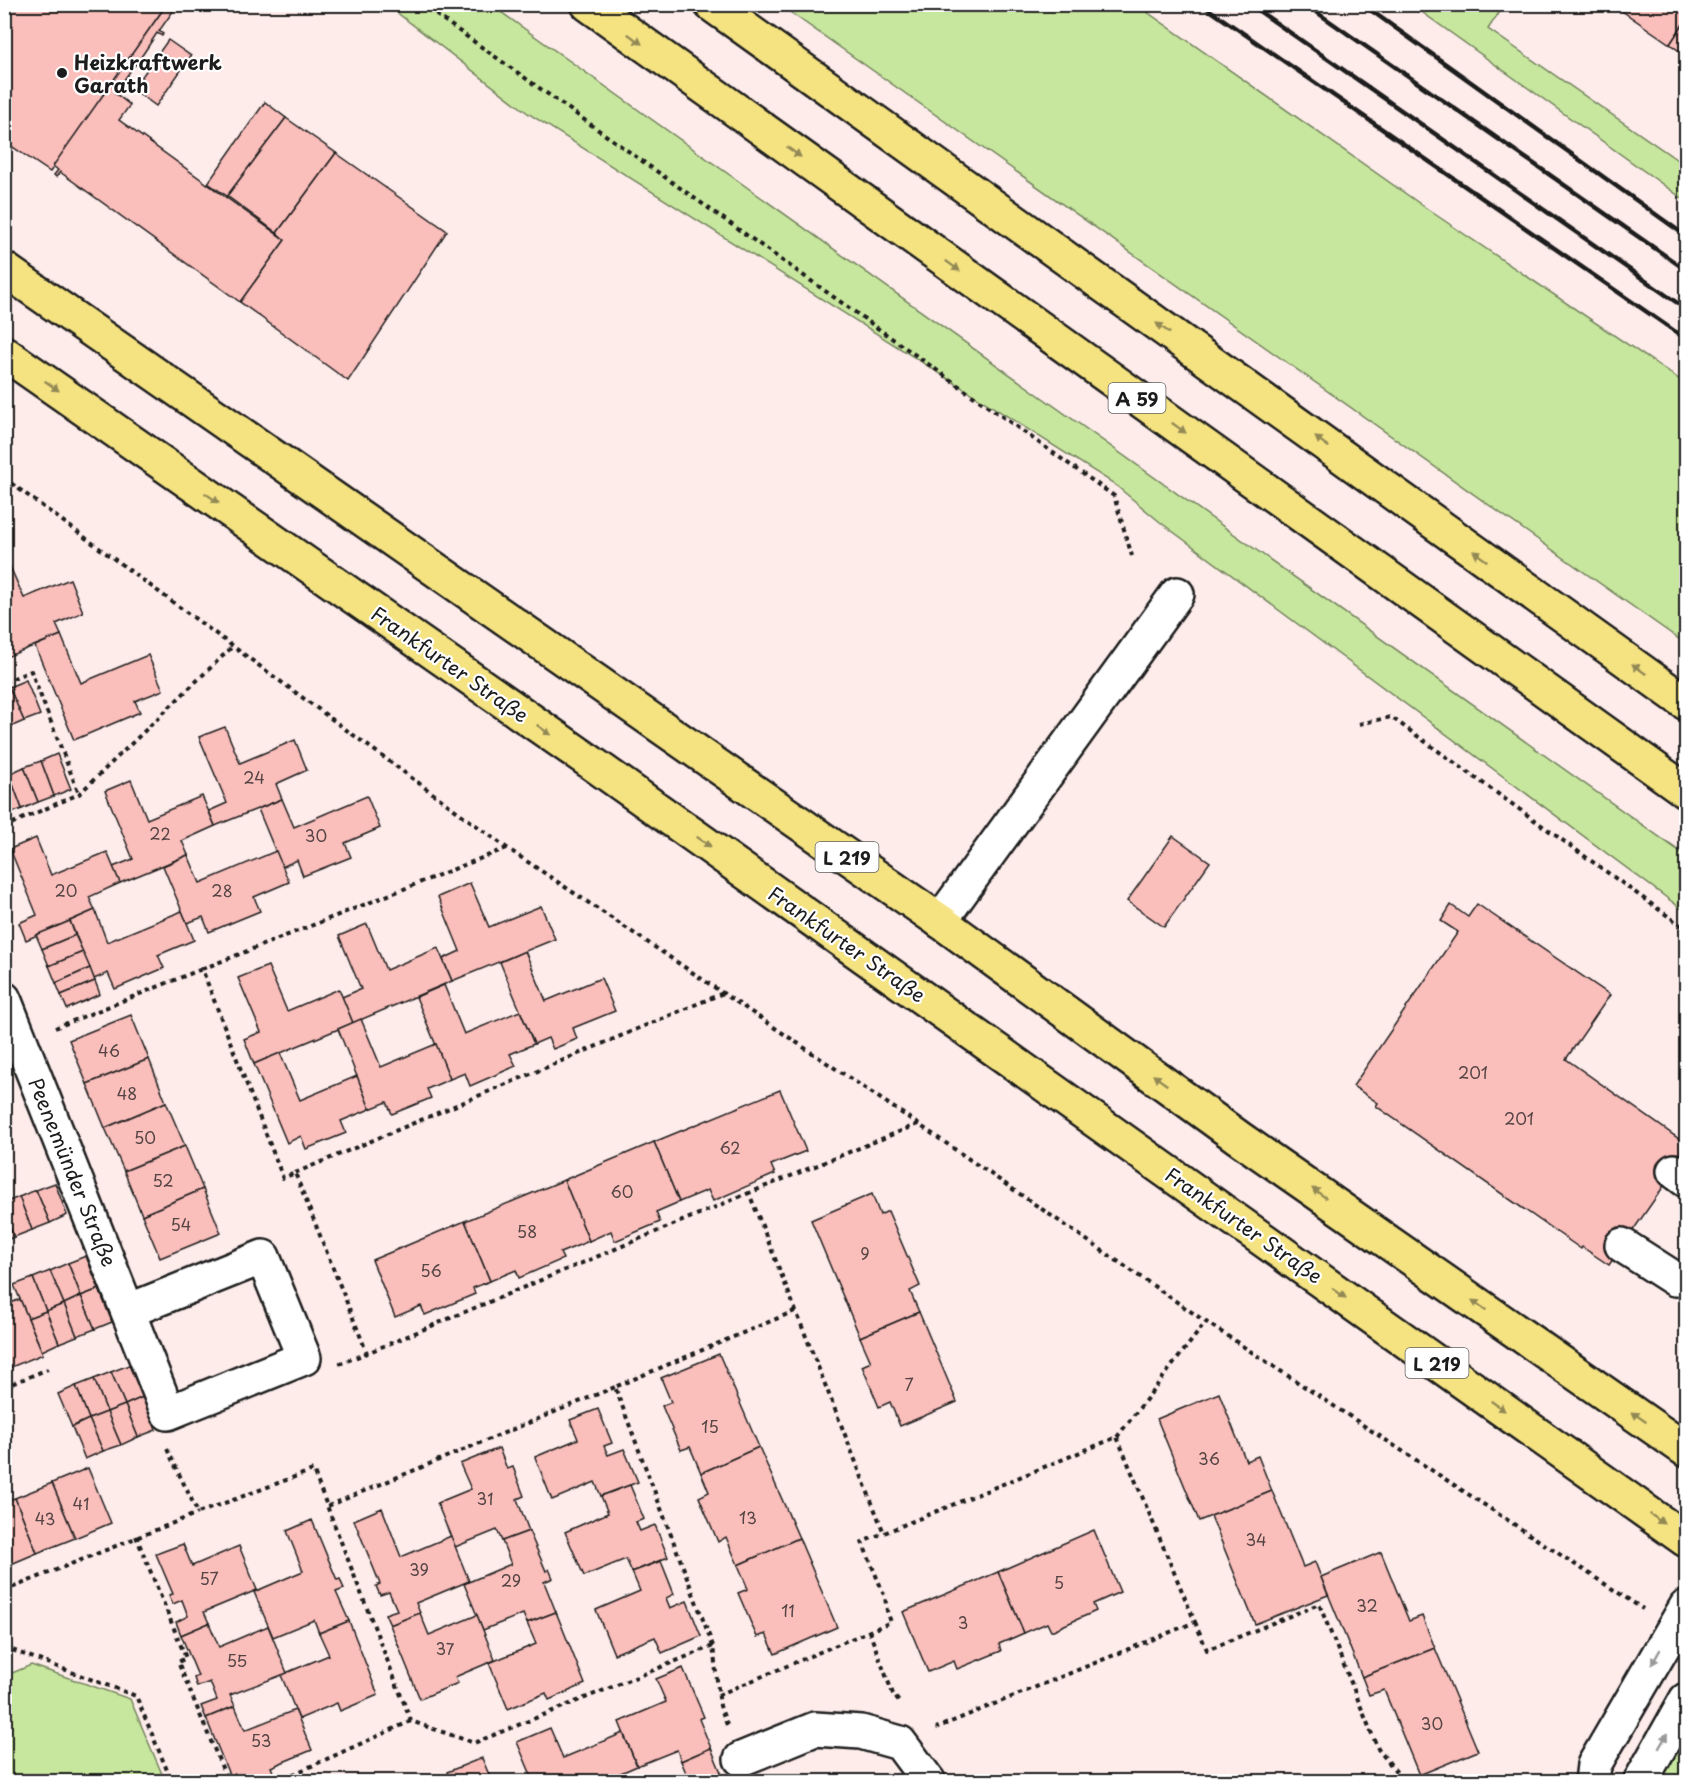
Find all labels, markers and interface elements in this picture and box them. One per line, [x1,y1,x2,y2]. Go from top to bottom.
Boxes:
one-way arrow [628,32,643,44]
place label: Heizkraftwerk Garath [74,47,223,100]
marker: Heizkraftwerk Garath [55,66,69,80]
one-way arrow [786,146,802,157]
one-way arrow [945,259,960,271]
one-way arrow [1156,322,1172,334]
one-way arrow [44,380,60,392]
road number: A 59 [1108,383,1166,413]
one-way arrow [1171,422,1187,434]
one-way arrow [1314,436,1330,448]
one-way arrow [204,492,220,504]
one-way arrow [1473,550,1488,562]
street label: Frankfurter Straße [365,598,535,730]
one-way arrow [1631,663,1647,675]
one-way arrow [536,724,552,736]
house number: 24 [243,765,265,789]
house number: 22 [149,821,171,845]
house number: 30 [305,823,327,847]
one-way arrow [695,836,711,848]
road number: L 219 [816,842,878,872]
house number: 20 [55,878,77,902]
house number: 28 [211,878,233,902]
street label: Frankfurter Straße [762,878,932,1010]
house number: 46 [98,1038,120,1062]
house number: 201 [1458,1060,1488,1084]
street label: Peenemünder Straße [21,1073,125,1271]
one-way arrow [1152,1075,1168,1086]
house number: 48 [117,1081,137,1105]
house number: 201 [1504,1106,1534,1130]
house number: 50 [134,1125,156,1149]
house number: 62 [719,1135,741,1159]
street label: Frankfurter Straße [1159,1159,1329,1291]
house number: 52 [152,1168,174,1192]
house number: 60 [611,1179,633,1203]
one-way arrow [1311,1188,1327,1199]
house number: 54 [171,1212,191,1236]
house number: 58 [517,1219,537,1243]
house number: 9 [860,1241,870,1265]
house number: 56 [420,1258,442,1282]
one-way arrow [1331,1287,1347,1299]
one-way arrow [1471,1299,1487,1311]
road number: L 219 [1406,1348,1468,1378]
house number: 7 [904,1372,914,1396]
one-way arrow [1489,1400,1505,1412]
one-way arrow [1631,1411,1647,1423]
house number: 15 [701,1414,719,1438]
house number: 36 [1198,1446,1220,1470]
house number: 31 [477,1486,493,1510]
house number: 41 [73,1491,89,1515]
house number: 13 [739,1505,757,1529]
house number: 43 [35,1506,55,1530]
one-way arrow [1648,1513,1664,1525]
house number: 34 [1245,1527,1267,1551]
house number: 39 [409,1557,429,1581]
house number: 57 [199,1566,219,1590]
house number: 29 [501,1568,521,1592]
house number: 5 [1054,1570,1064,1594]
house number: 32 [1356,1593,1378,1617]
house number: 11 [781,1598,795,1622]
house number: 3 [958,1610,968,1634]
house number: 37 [436,1636,455,1660]
house number: 55 [227,1648,247,1672]
one-way arrow [1651,1649,1661,1666]
house number: 30 [1421,1711,1443,1735]
house number: 53 [251,1728,271,1752]
one-way arrow [1658,1732,1668,1749]

